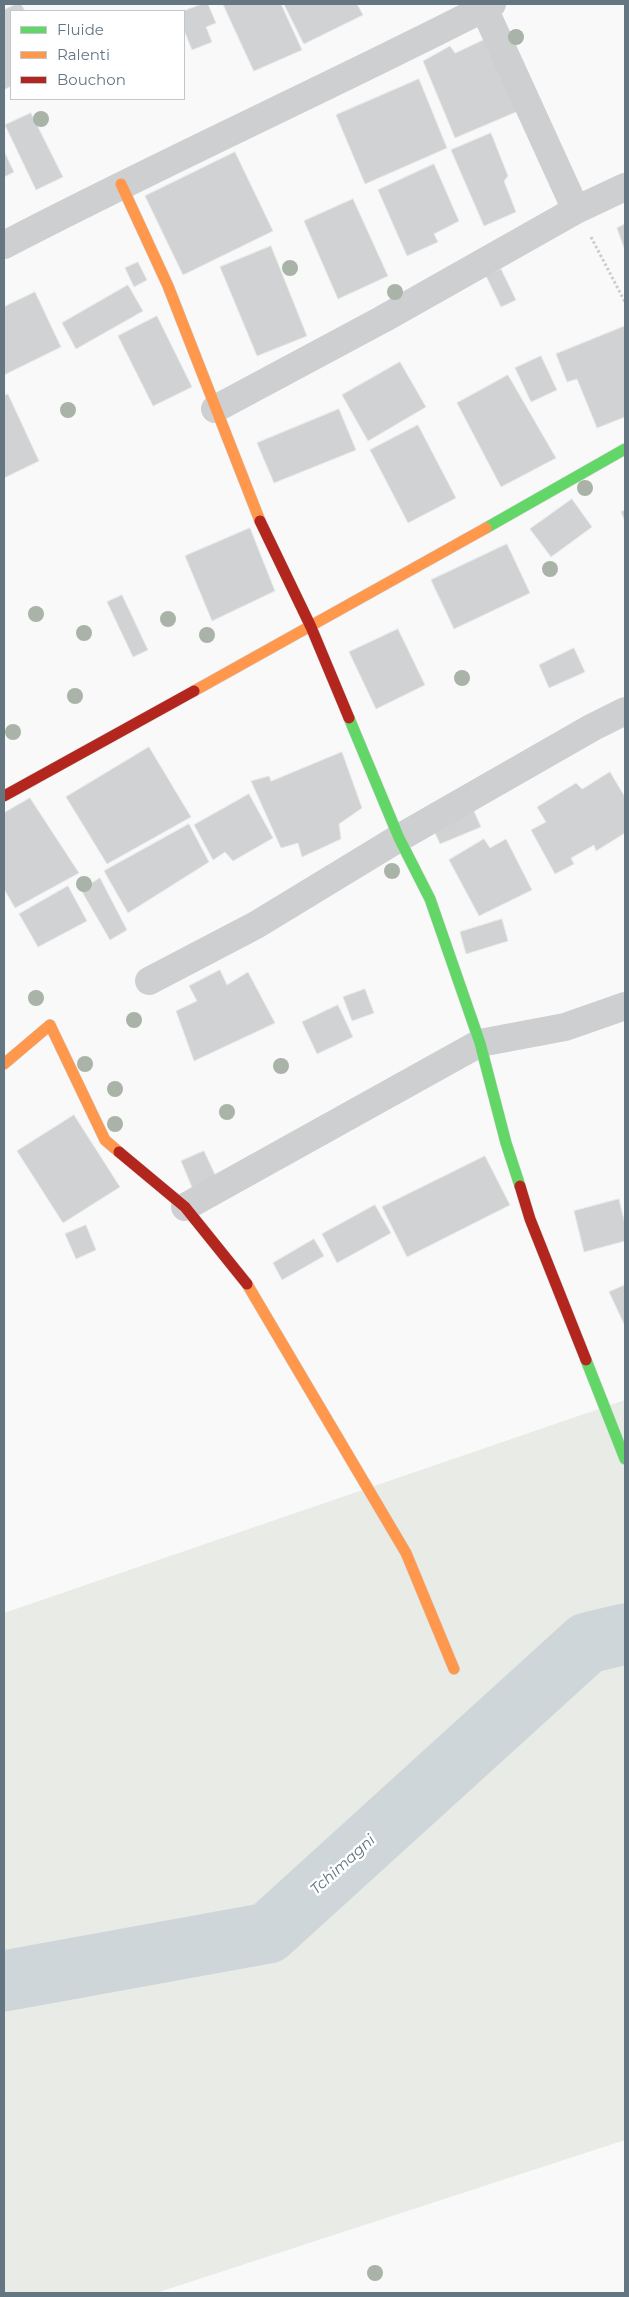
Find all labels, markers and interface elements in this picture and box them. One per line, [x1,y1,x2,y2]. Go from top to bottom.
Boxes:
legend [10,10,185,100]
text: Fluide [57,20,104,39]
text: Ralenti [57,45,110,64]
text: Bouchon [57,70,126,89]
water label: Tchimagni [307,1831,379,1899]

